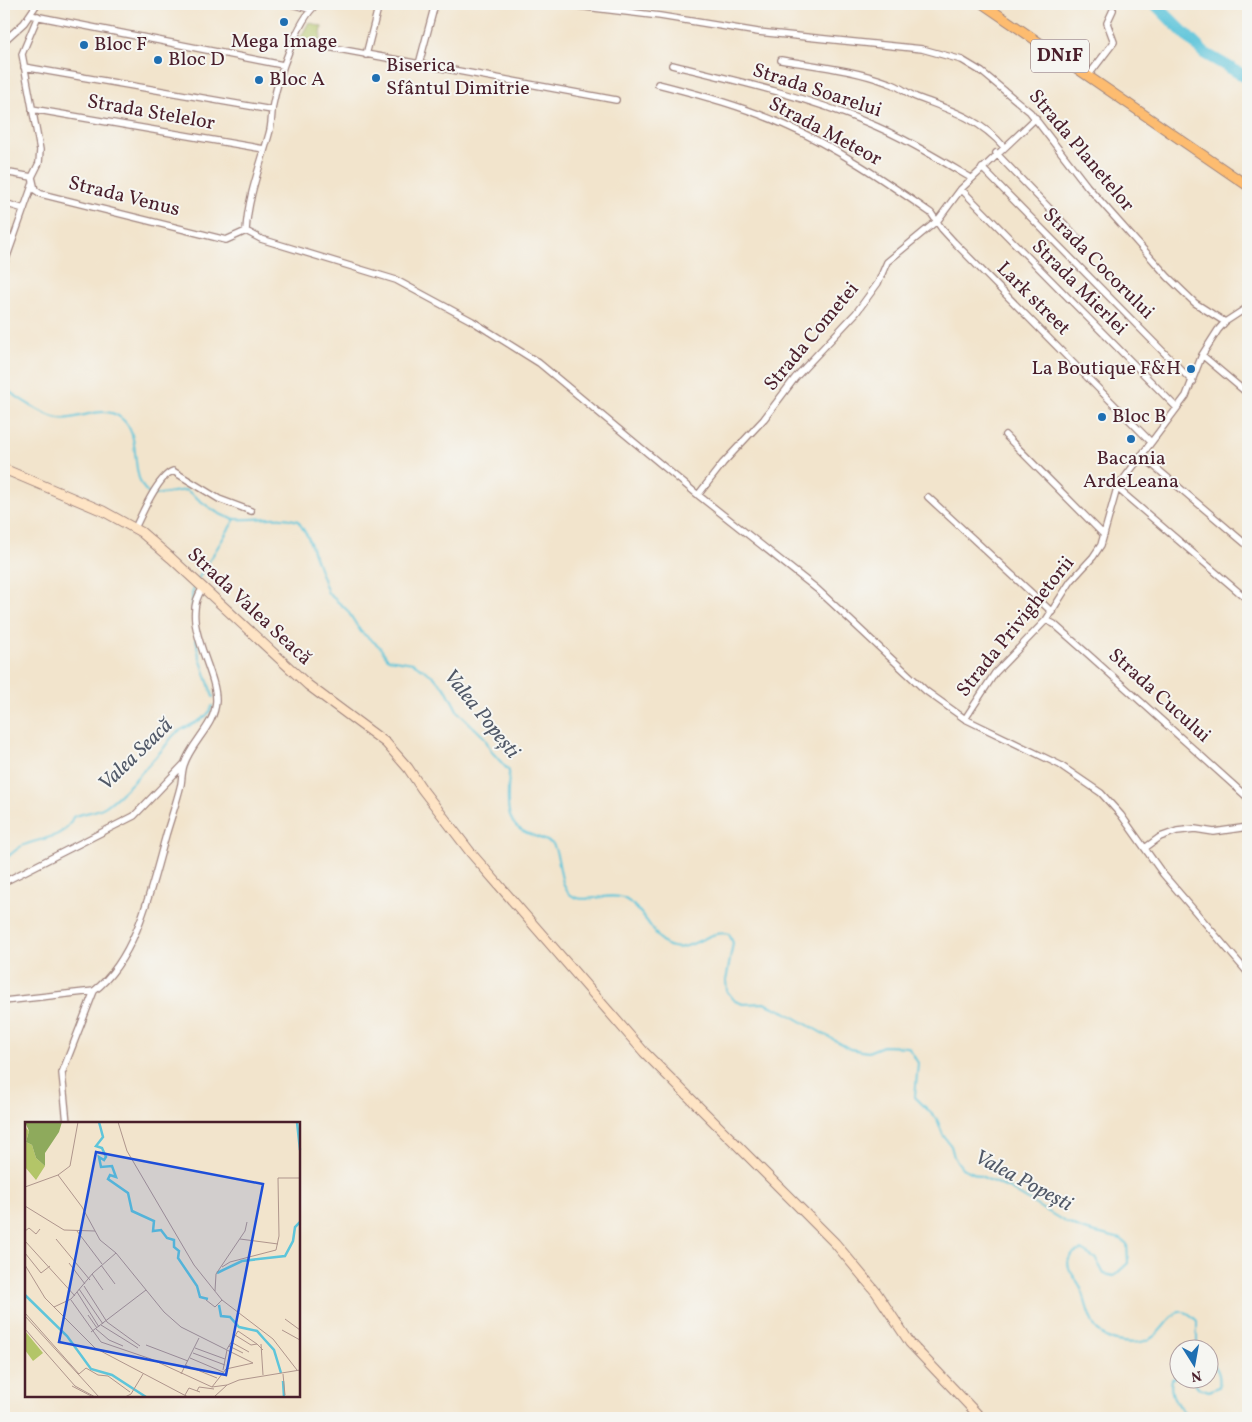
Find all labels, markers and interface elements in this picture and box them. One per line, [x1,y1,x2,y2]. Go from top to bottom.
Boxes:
marker: Mega Image [278,16,290,28]
place label: Mega Image [231,28,337,56]
place label: Bloc F [94,31,147,59]
marker: Bloc F [78,39,90,51]
road number: DN1F [1031,40,1089,72]
place label: Bloc D [168,46,225,74]
place label: Biserica Sfântul Dimitrie [386,52,530,103]
marker: Bloc D [152,54,164,66]
street label: Strada Soarelui [749,57,885,125]
place label: Bloc A [269,66,325,94]
marker: Biserica Sfântul Dimitrie [370,72,382,84]
marker: Bloc A [253,74,265,86]
street label: Strada Planetelor [1021,84,1141,218]
street label: Strada Stelelor [85,88,217,138]
street label: Strada Meteor [763,90,887,174]
street label: Strada Venus [65,170,183,224]
street label: Strada Cocorului [1036,202,1160,326]
street label: Strada Mierlei [1025,234,1133,342]
street label: Lark street [990,256,1076,342]
street label: Strada Cometei [758,276,866,398]
place label: La Boutique F&H [1032,355,1181,383]
marker: La Boutique F&H [1185,363,1197,375]
place label: Bloc B [1112,403,1166,431]
marker: Bloc B [1096,411,1108,423]
marker: Bacania ArdeLeana [1125,433,1137,445]
place label: Bacania ArdeLeana [1083,445,1179,496]
street label: Strada Valea Seacă [180,542,318,672]
street label: Strada Privighetorii [950,551,1082,703]
street label: Strada Cucului [1102,642,1216,750]
water label: Valea Popești [436,663,527,766]
water label: Valea Seacă [92,711,181,798]
inset map [25,1122,300,1397]
water label: Valea Popești [969,1143,1078,1219]
north arrow [1170,1340,1220,1390]
text: N [1189,1365,1203,1386]

